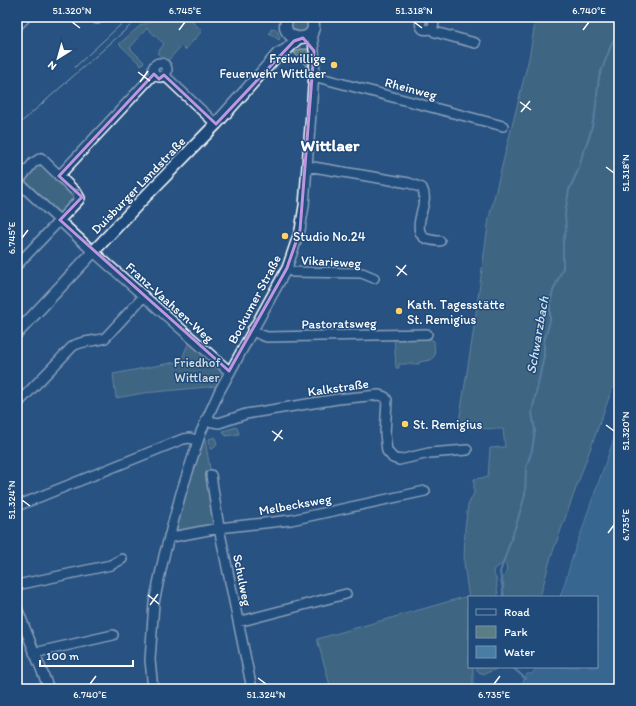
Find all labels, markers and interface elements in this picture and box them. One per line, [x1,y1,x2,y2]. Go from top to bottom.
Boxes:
text: 51.320°N [53,4,92,17]
text: 6.745°E [169,4,202,17]
text: 51.318°N [395,4,433,17]
text: 6.740°E [572,4,606,17]
north arrow [38,38,78,78]
place label: Freiwillige Feuerwehr Wittlaer [219,51,327,81]
text: N [45,58,59,73]
marker: Freiwillige Feuerwehr Wittlaer [329,60,339,70]
street label: Rheinweg [383,74,439,103]
street label: Duisburger Landstraße [88,134,189,237]
district label: Wittlaer [301,135,360,155]
text: 51.318°N [619,154,632,192]
one-way arrow [72,188,79,196]
text: 6.745°E [5,221,18,254]
place label: Studio No.24 [293,229,366,244]
marker: Studio No.24 [280,231,290,241]
street label: Bockumer Straße [225,252,284,346]
street label: Vikarieweg [301,252,362,271]
street label: Franz-Vaahsen-Weg [123,259,217,346]
water label: Schwarzbach [522,294,553,375]
place label: Kath. Tagesstätte St. Remigius [407,297,505,327]
marker: Kath. Tagesstätte St. Remigius [394,306,404,316]
street label: Pastoratsweg [301,315,377,332]
park label: Friedhof Wittlaer [174,355,220,385]
street label: Kalkstraße [306,376,370,399]
text: 51.320°N [619,411,632,450]
place label: St. Remigius [413,417,483,432]
marker: St. Remigius [400,419,410,429]
text: 51.324°N [5,480,18,519]
street label: Melbecksweg [258,491,333,518]
text: 6.735°E [619,509,632,541]
street label: Schulweg [230,553,255,608]
legend [468,596,598,668]
text: Road [504,605,530,619]
text: Park [504,625,528,639]
scale bar [40,642,133,668]
text: Water [504,645,535,659]
text: 100 m [46,649,79,663]
text: 6.740°E [73,688,107,701]
text: 51.324°N [247,688,286,701]
text: 6.735°E [478,688,510,701]

